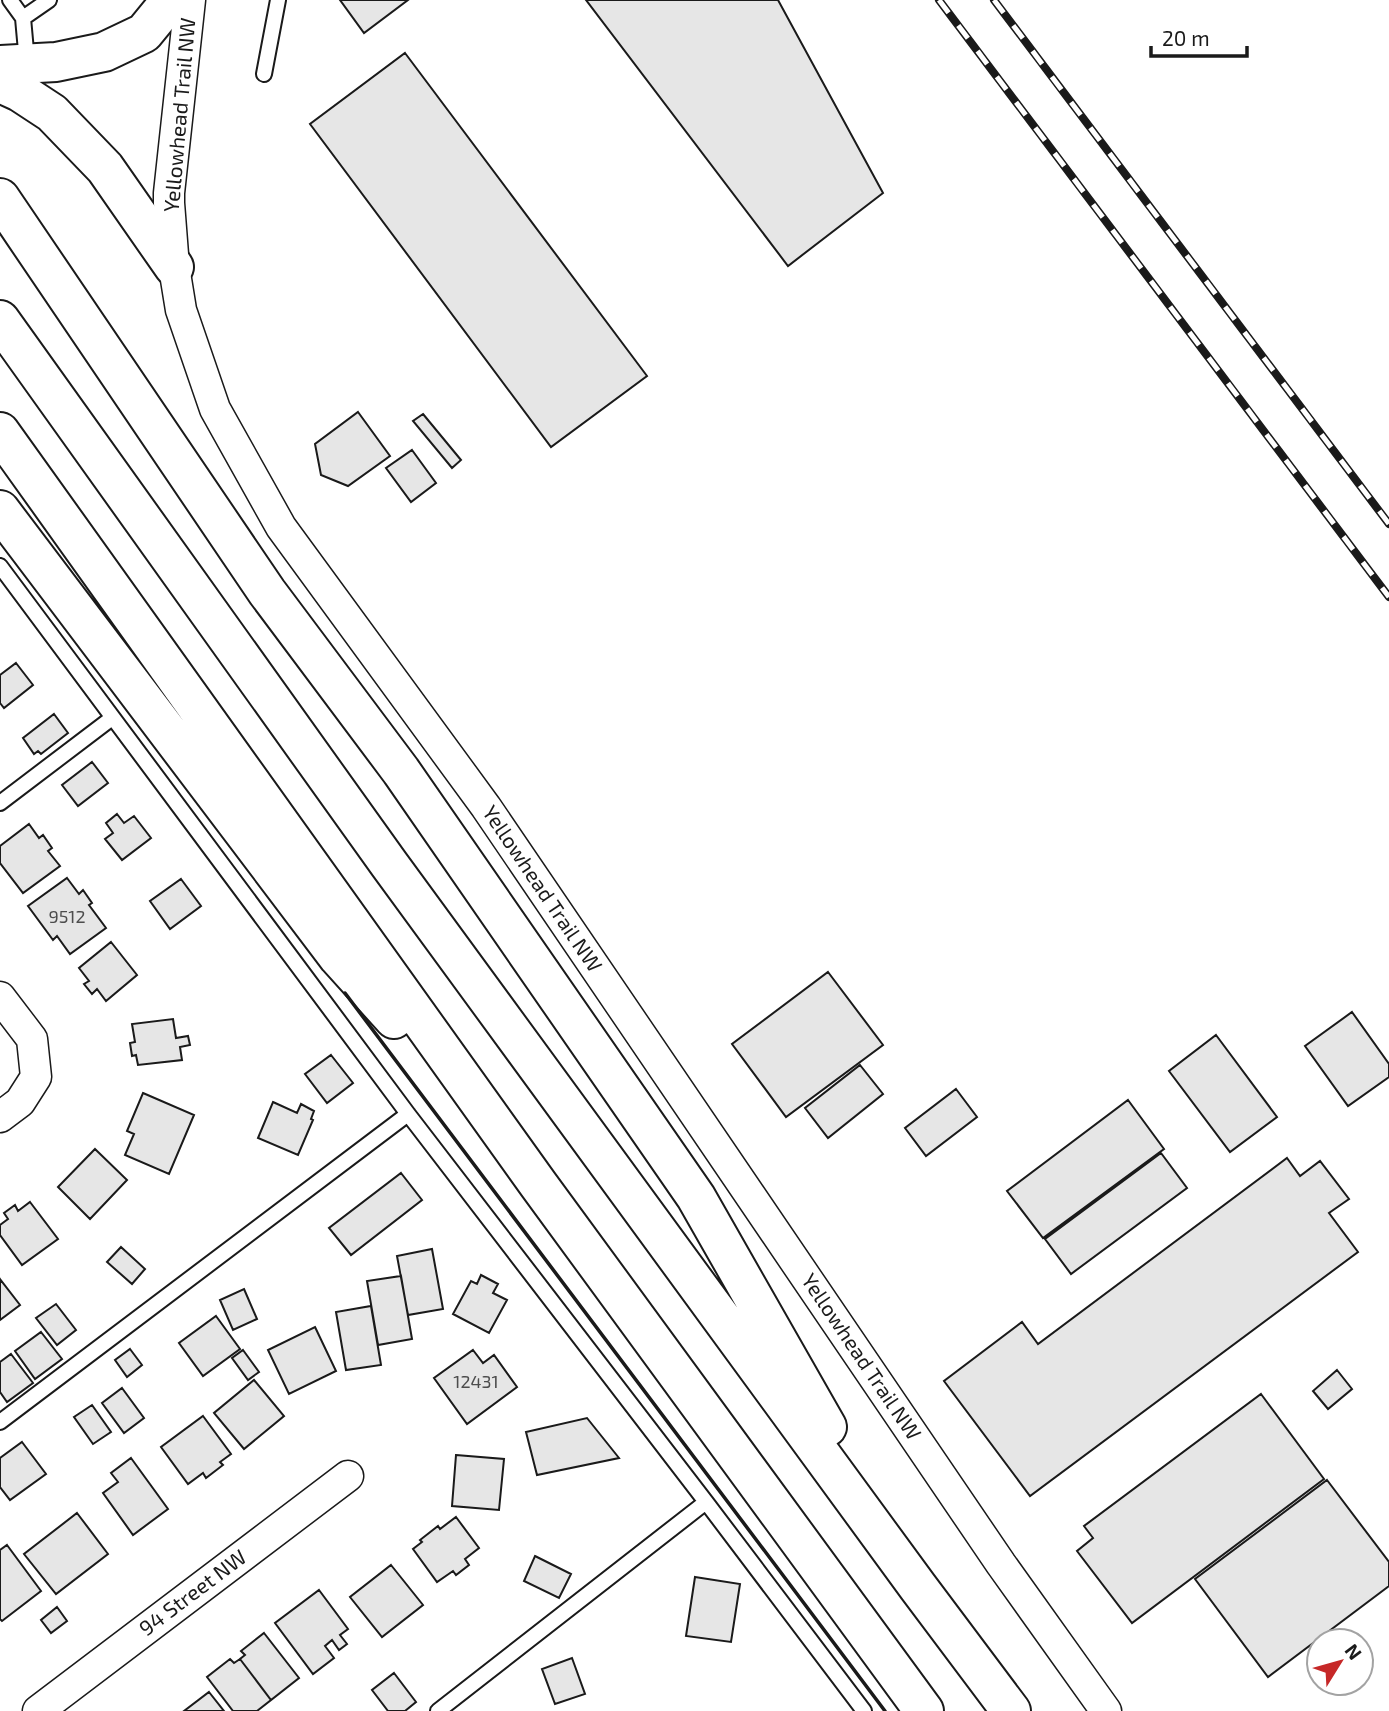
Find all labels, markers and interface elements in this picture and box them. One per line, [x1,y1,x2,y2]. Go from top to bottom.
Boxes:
scale bar [1151,14,1247,58]
street label: Yellowhead Trail NW [158,16,199,213]
text: 20 m [1162,25,1210,50]
street label: Yellowhead Trail NW [478,800,608,976]
house number: 9512 [48,905,86,927]
street label: Yellowhead Trail NW [797,1268,927,1444]
house number: 12431 [453,1370,499,1392]
street label: 94 Street NW [134,1543,251,1640]
north arrow [1305,1627,1375,1697]
text: N [1341,1639,1367,1664]

